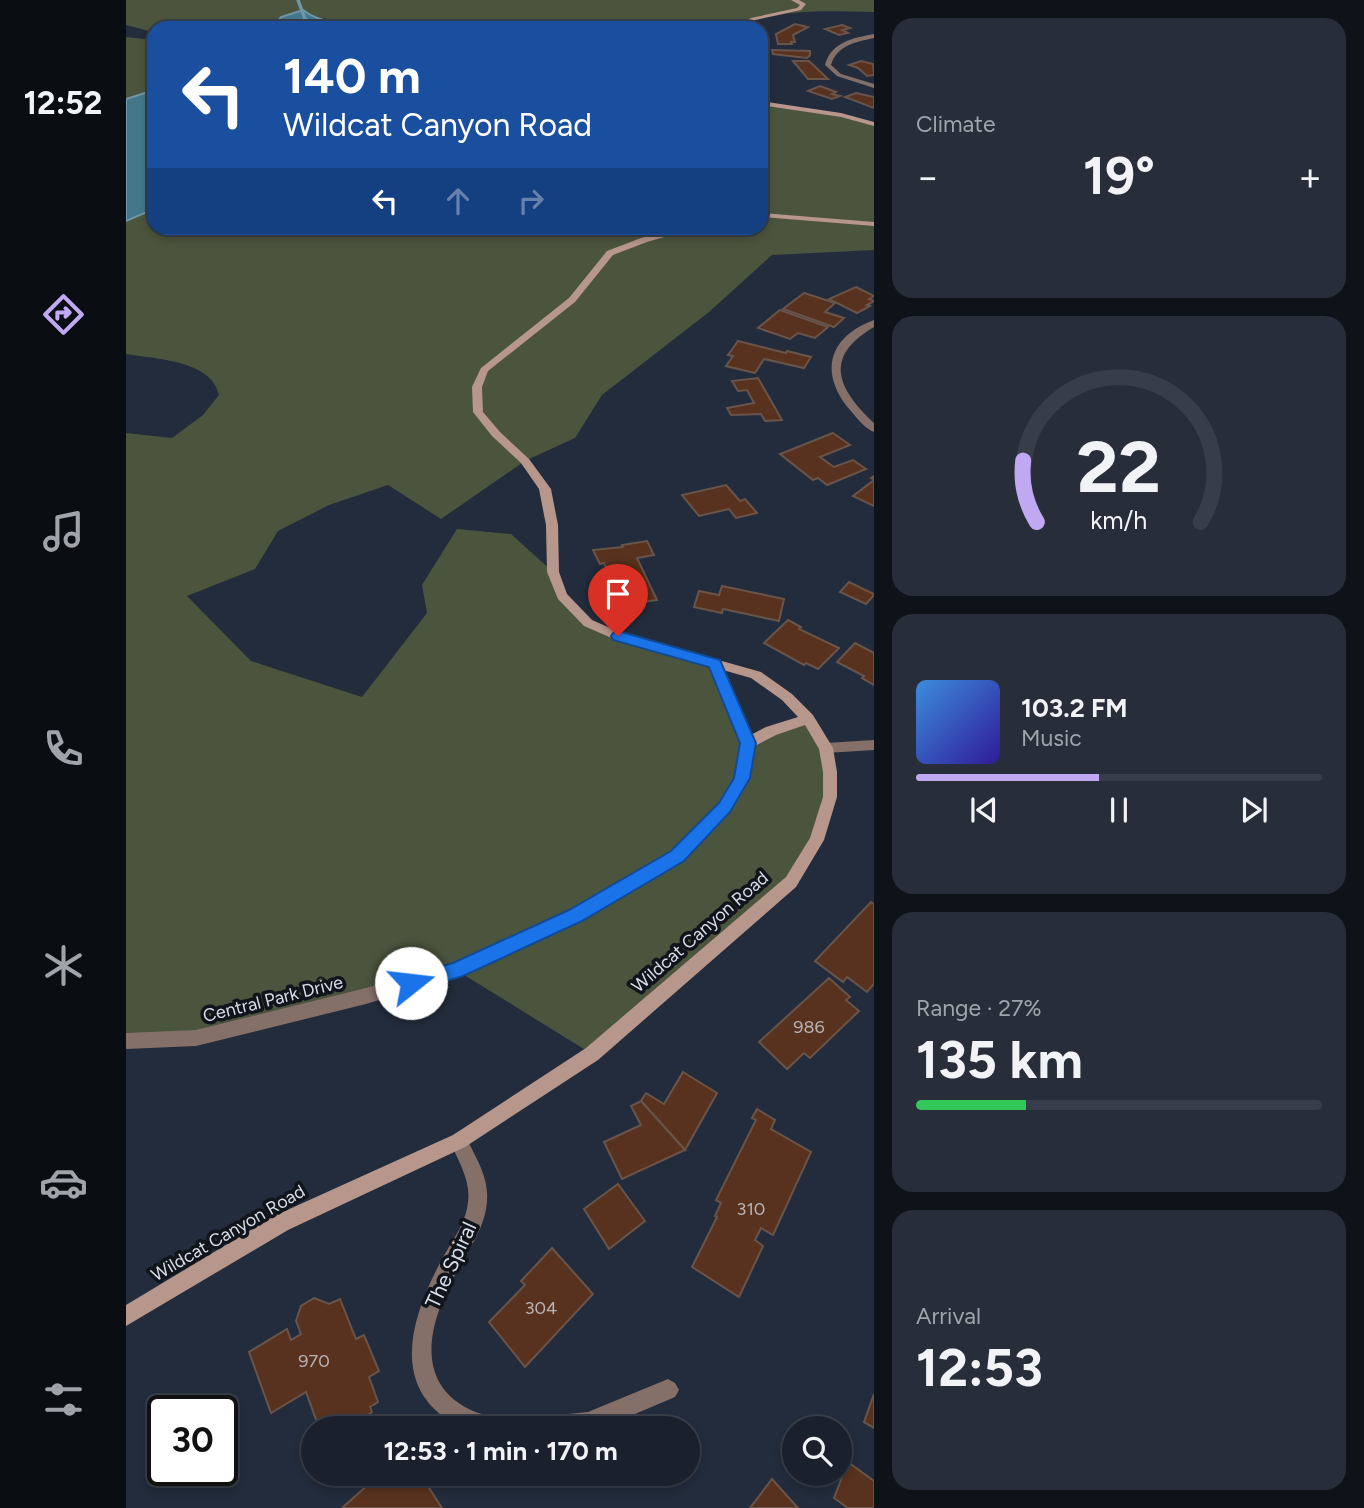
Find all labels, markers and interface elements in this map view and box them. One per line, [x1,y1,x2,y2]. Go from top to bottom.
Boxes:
text: 140 m [283,46,421,105]
icon: left [168,49,259,140]
text: 12:52 [24,84,102,122]
text: Wildcat Canyon Road [283,106,592,144]
text: Climate [916,110,995,138]
text: 19° [1083,145,1155,207]
text: − [916,154,940,200]
text: + [1298,154,1322,200]
icon: left [366,182,404,220]
icon: ahead [439,182,477,220]
icon: right [512,182,550,220]
icon: directions [39,290,88,339]
text: 22 [1077,423,1161,510]
text: km/h [1090,505,1148,535]
icon: music [39,507,88,556]
pin [588,564,648,636]
icon: arrive [599,575,637,613]
text: 103.2 FM [1021,692,1128,724]
icon: phone [39,724,88,773]
text: Music [1021,724,1082,752]
icon: previous [965,791,1003,829]
icon: pause [1100,791,1138,829]
icon: next [1235,791,1273,829]
street label: Wildcat Canyon Road [627,867,773,997]
icon: climate [39,941,88,990]
position arrow [374,946,448,1020]
street label: Central Park Drive [201,971,346,1027]
text: Range · 27% [916,994,1042,1022]
house number: 986 [793,1016,825,1038]
text: 135 km [916,1029,1083,1091]
icon: car [39,1158,88,1207]
street label: Wildcat Canyon Road [147,1180,309,1286]
house number: 310 [737,1198,765,1220]
street label: The Spiral [420,1218,481,1312]
house number: 304 [525,1297,557,1319]
text: Arrival [916,1302,981,1330]
text: 12:53 [916,1337,1043,1399]
house number: 970 [298,1350,330,1372]
icon: filters [39,1375,88,1424]
speed limit sign: 30 [147,1395,238,1486]
map controls [782,1416,852,1486]
button: search [782,1416,852,1486]
text: 12:53 · 1 min · 170 m [383,1435,618,1467]

